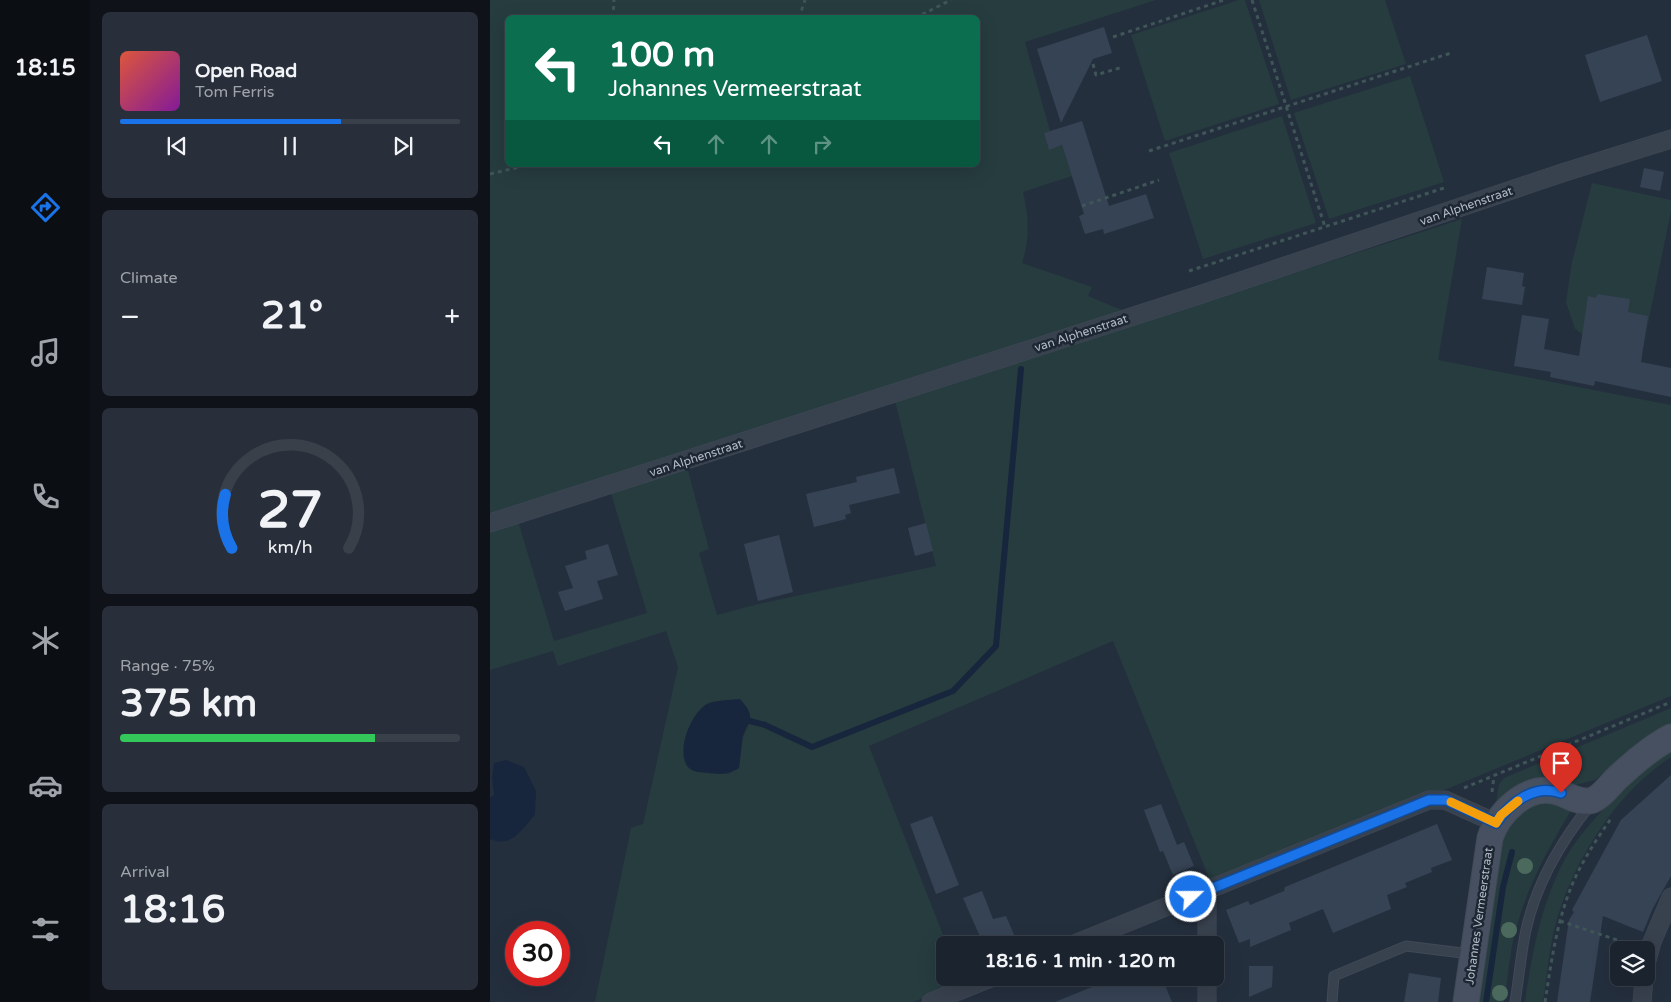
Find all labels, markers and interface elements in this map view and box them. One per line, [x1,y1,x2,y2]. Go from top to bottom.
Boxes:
text: 100 m [608,34,715,76]
icon: left [525,35,590,100]
text: 18:15 [15,55,75,81]
text: Open Road [195,60,297,82]
text: Johannes Vermeerstraat [608,76,862,102]
text: Tom Ferris [195,82,274,102]
icon: left [649,130,677,158]
icon: ahead [702,130,730,158]
icon: ahead [755,130,783,158]
icon: right [808,130,836,158]
icon: previous [163,132,191,160]
icon: pause [276,132,304,160]
icon: next [389,132,417,160]
street label: van Alphenstraat [1418,183,1515,228]
icon: directions [28,190,63,225]
text: Climate [120,268,178,288]
text: 21° [261,293,323,339]
text: − [120,300,140,334]
text: + [444,300,460,334]
street label: van Alphenstraat [1033,311,1130,355]
icon: music [28,335,63,370]
street label: van Alphenstraat [648,436,745,480]
icon: phone [28,479,63,514]
text: 27 [257,479,323,542]
text: km/h [268,537,312,558]
icon: climate [28,623,63,658]
text: Range · 75% [120,656,215,676]
text: 375 km [120,681,257,727]
pin [1540,742,1582,793]
icon: arrive [1547,749,1575,777]
icon: car [28,768,63,803]
street label: Johannes Vermeerstraat [1462,846,1496,985]
text: Arrival [120,862,169,882]
position arrow [1164,870,1216,922]
text: 18:16 [120,887,225,933]
icon: filters [28,912,63,947]
speed limit sign: 30 [505,921,570,986]
map controls [1610,941,1655,986]
button: layers [1610,941,1655,986]
text: 18:16 · 1 min · 120 m [984,950,1176,972]

